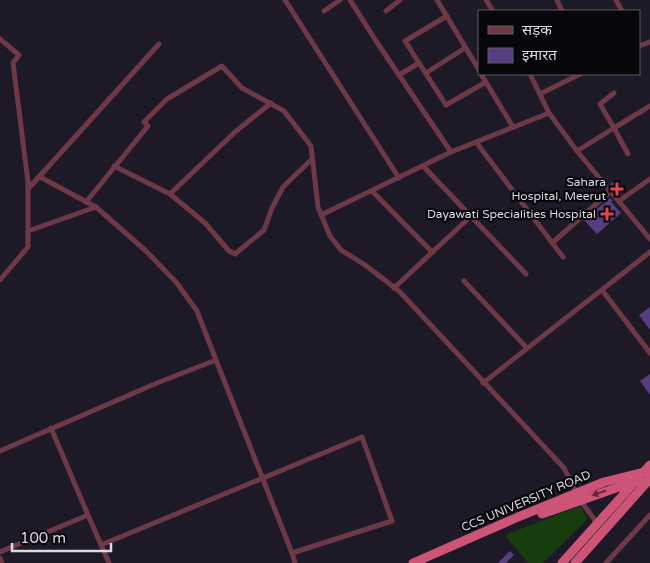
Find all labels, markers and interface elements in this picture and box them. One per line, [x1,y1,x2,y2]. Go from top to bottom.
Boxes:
legend [478,10,640,75]
text: सड़क [522,21,552,39]
text: इमारत [522,46,557,64]
place label: Sahara Hospital, Meerut [511,175,606,203]
marker: Sahara Hospital, Meerut [610,182,624,196]
place label: Dayawati Specialities Hospital [427,207,596,221]
marker: Dayawati Specialities Hospital [600,207,614,221]
street label: CCS UNIVERSITY ROAD [459,467,593,535]
one-way arrow [592,490,607,498]
scale bar [12,520,111,552]
text: 100 m [20,529,66,547]

